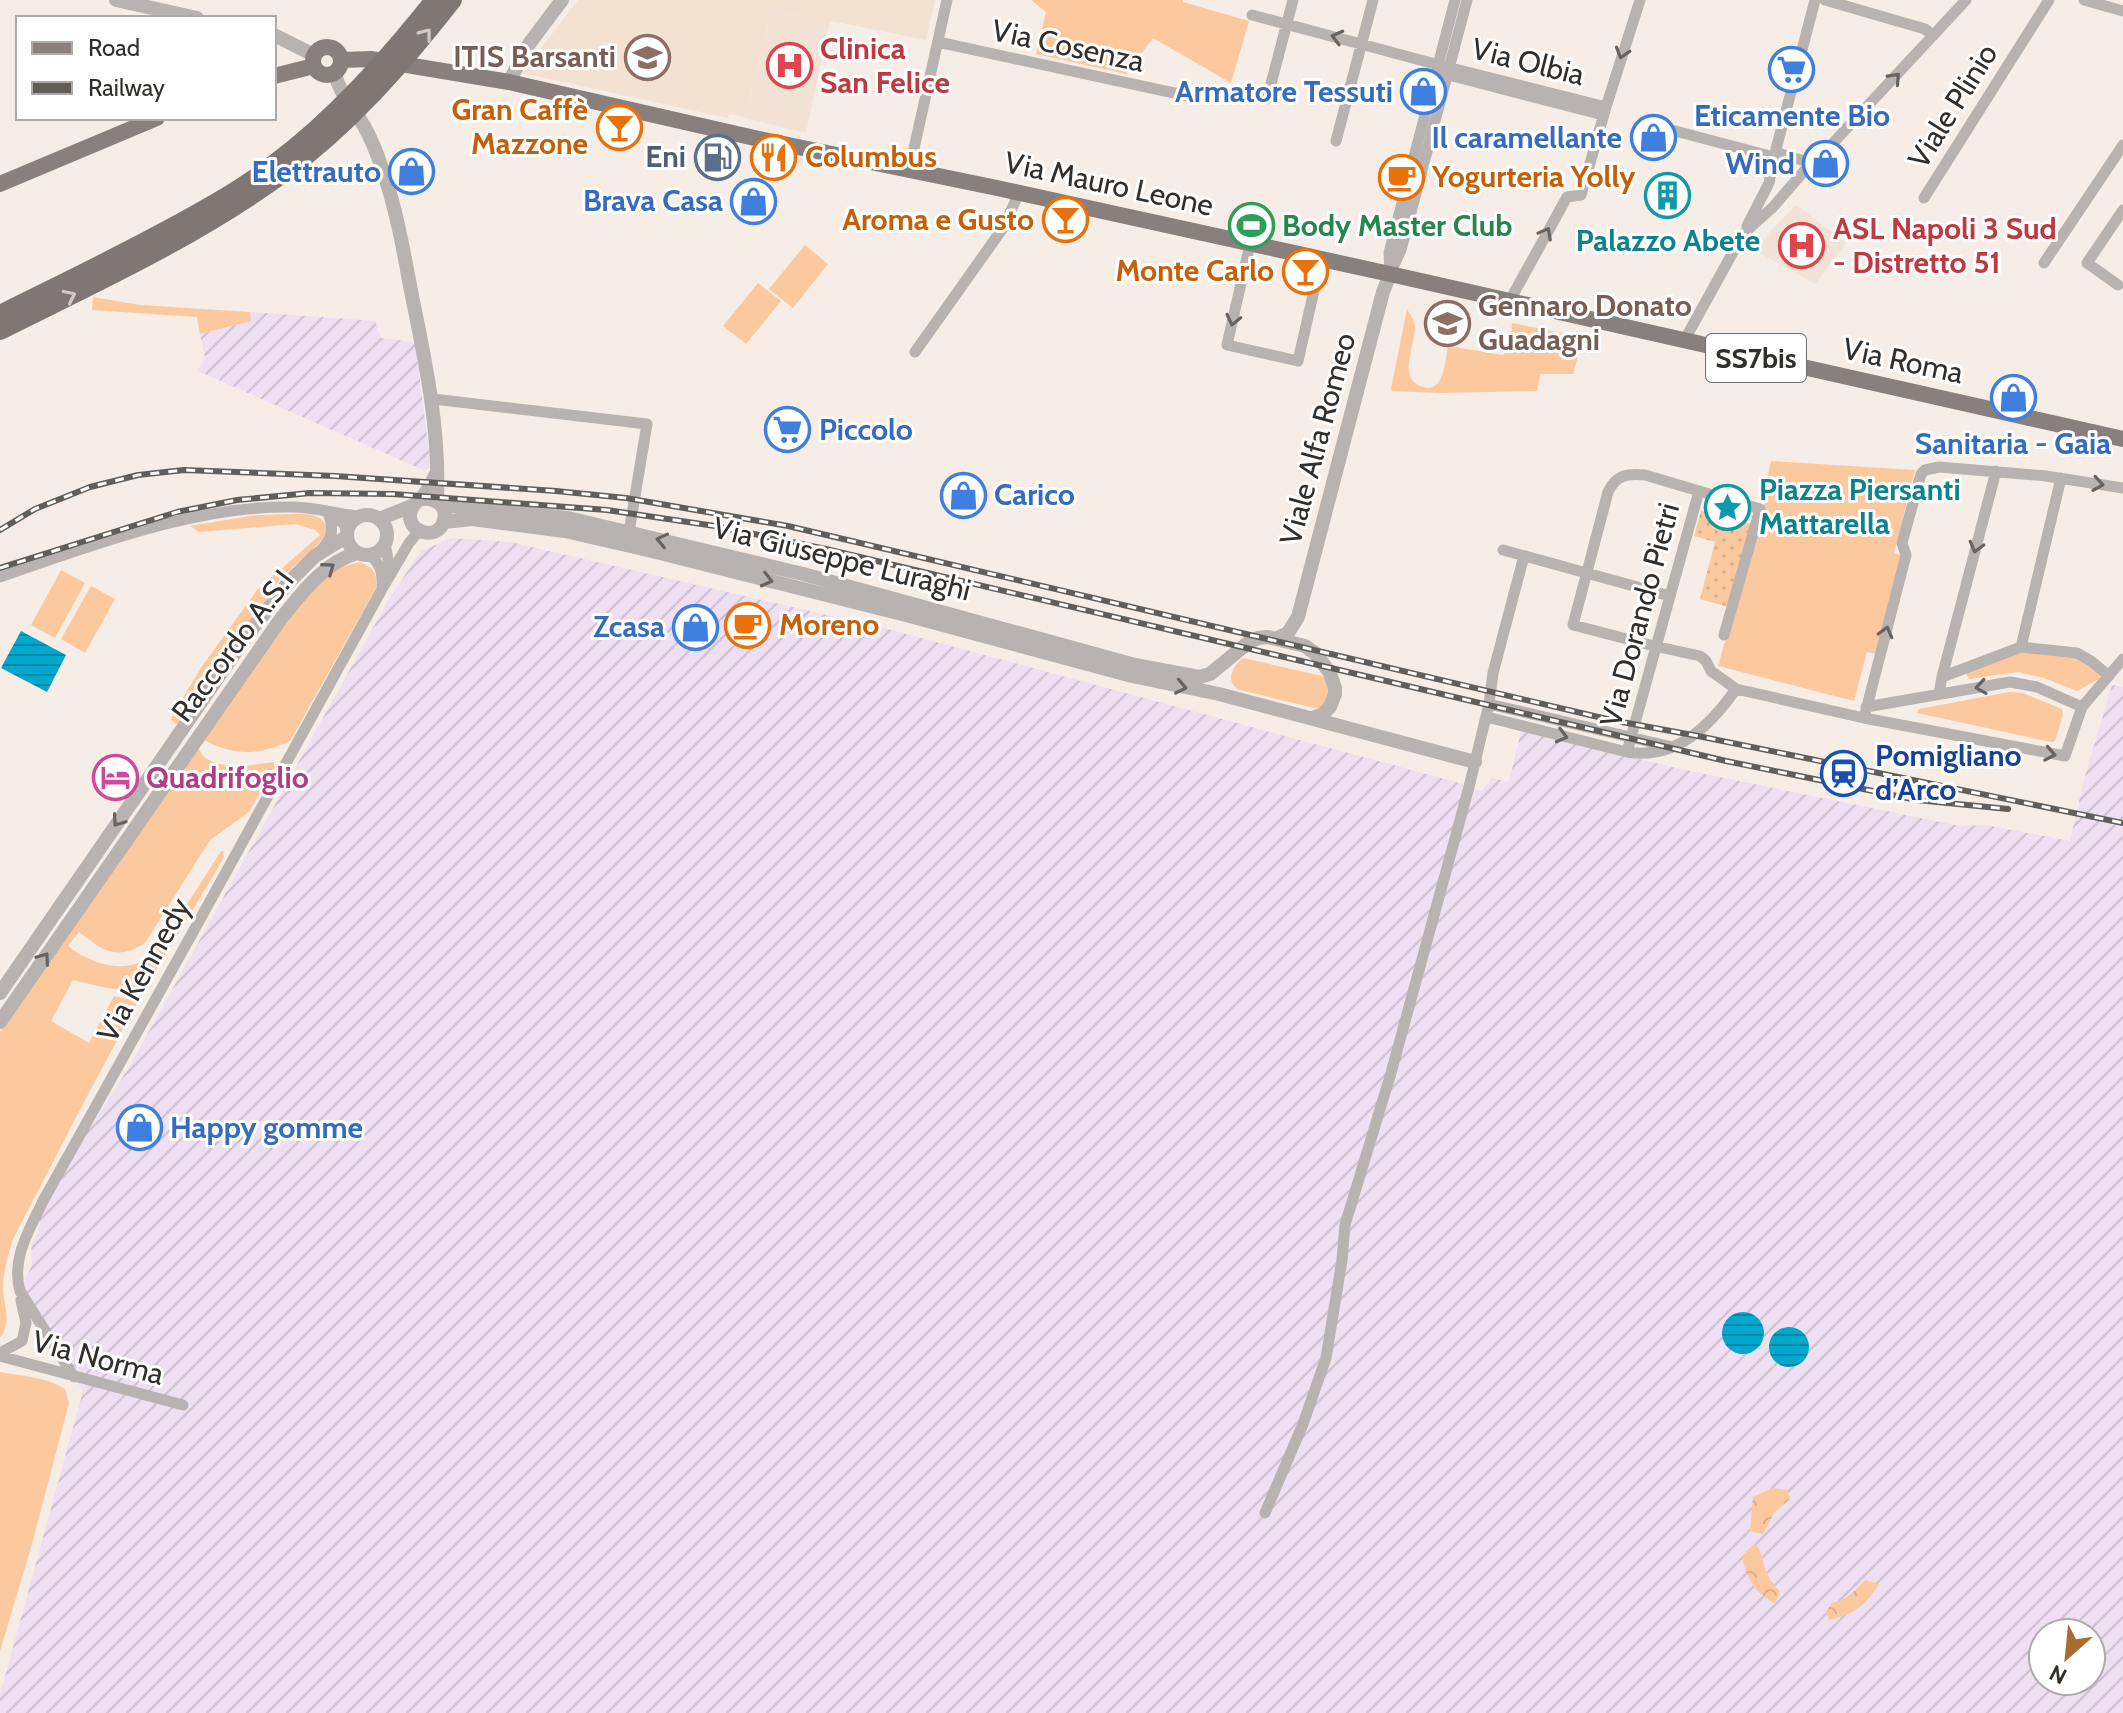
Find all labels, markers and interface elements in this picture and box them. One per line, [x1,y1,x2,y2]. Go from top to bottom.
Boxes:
street label: Via Cosenza [989,11,1148,80]
legend [16,16,276,120]
one-way arrow [417,28,431,43]
one-way arrow [1330,29,1344,46]
place label: Clinica San Felice [820,30,950,101]
street label: Via Olbia [1468,30,1589,93]
text: Road [88,33,140,62]
school or university icon: ITIS Barsanti [623,33,671,81]
street label: Viale Plinio [1900,37,2005,175]
place label: ITIS Barsanti [453,38,616,75]
hospital icon: Clinica San Felice [765,42,813,90]
one-way arrow [1615,46,1631,60]
supermarket icon: Eticamente Bio [1768,46,1816,94]
shop icon: Armatore Tessuti [1400,68,1448,116]
one-way arrow [1885,72,1899,87]
text: Railway [88,73,165,102]
place label: Armatore Tessuti [1175,73,1393,110]
place label: Gran Caffè Mazzone [452,91,588,162]
place label: Eticamente Bio [1694,97,1890,134]
bar icon: Gran Caffè Mazzone [595,103,643,151]
shop icon: Il caramellante [1629,114,1677,162]
place label: Il caramellante [1432,119,1622,156]
fuel station icon: Eni [693,133,741,181]
restaurant icon: Columbus [750,133,798,181]
place label: Eni [645,138,686,175]
place label: Columbus [805,138,937,175]
shop icon: Wind [1802,140,1850,188]
street label: Via Mauro Leone [1001,143,1217,224]
place label: Wind [1725,145,1795,182]
shop icon: Elettrauto [388,148,436,196]
place label: Elettrauto [252,153,381,190]
cafe icon: Yogurteria Yolly [1377,153,1425,201]
place label: Yogurteria Yolly [1431,158,1636,195]
building icon: Palazzo Abete [1644,171,1692,219]
shop icon: Brava Casa [730,177,778,225]
place label: Brava Casa [583,182,723,219]
bar icon: Aroma e Gusto [1041,196,1089,244]
place label: Aroma e Gusto [842,201,1034,238]
sports icon: Body Master Club [1227,202,1275,250]
place label: Body Master Club [1282,207,1512,244]
place label: ASL Napoli 3 Sud - Distretto 51 [1833,210,2057,281]
place label: Palazzo Abete [1576,222,1760,259]
hospital icon: ASL Napoli 3 Sud - Distretto 51 [1778,222,1826,270]
one-way arrow [1536,227,1552,242]
bar icon: Monte Carlo [1281,247,1329,295]
place label: Monte Carlo [1115,252,1274,289]
place label: Gennaro Donato Guadagni [1478,287,1692,358]
one-way arrow [61,290,76,306]
school or university icon: Gennaro Donato Guadagni [1423,299,1471,347]
one-way arrow [1225,313,1242,327]
street label: Viale Alfa Romeo [1271,329,1364,549]
street label: Via Roma [1840,330,1967,391]
road number: SS7bis [1706,334,1806,382]
shop icon: Sanitaria - Gaia [1989,374,2037,422]
supermarket icon: Piccolo [764,406,812,454]
place label: Piccolo [819,411,913,448]
place label: Sanitaria - Gaia [1915,425,2111,462]
shop icon: Carico [939,471,987,519]
place label: Piazza Piersanti Mattarella [1759,471,1961,542]
one-way arrow [2091,475,2105,492]
place label: Carico [994,476,1075,513]
place icon: Piazza Piersanti Mattarella [1704,483,1752,531]
street label: Via Dorando Pietri [1592,499,1687,731]
street label: Via Giuseppe Luraghi [709,509,975,608]
one-way arrow [656,532,670,549]
one-way arrow [1969,539,1986,553]
street label: Raccordo A.S.I [163,562,302,729]
one-way arrow [320,563,335,577]
one-way arrow [760,570,774,587]
cafe icon: Moreno [724,601,772,649]
shop icon: Zcasa [672,603,720,651]
place label: Moreno [779,606,879,643]
place label: Zcasa [593,608,665,645]
one-way arrow [1877,626,1894,639]
one-way arrow [1974,677,1988,694]
one-way arrow [1174,678,1188,695]
one-way arrow [1555,726,1569,743]
place label: Pomigliano d’Arco [1875,737,2022,808]
one-way arrow [2043,744,2057,761]
station icon: Pomigliano d’Arco [1820,749,1868,797]
hotel icon: Quadrifoglio [91,754,139,802]
place label: Quadrifoglio [146,759,309,796]
one-way arrow [113,812,128,826]
street label: Via Kennedy [89,891,198,1048]
one-way arrow [34,952,49,966]
shop icon: Happy gomme [115,1104,163,1152]
place label: Happy gomme [170,1109,363,1146]
street label: Via Norma [28,1322,168,1393]
north arrow [2027,1617,2107,1697]
text: N [2045,1659,2071,1690]

